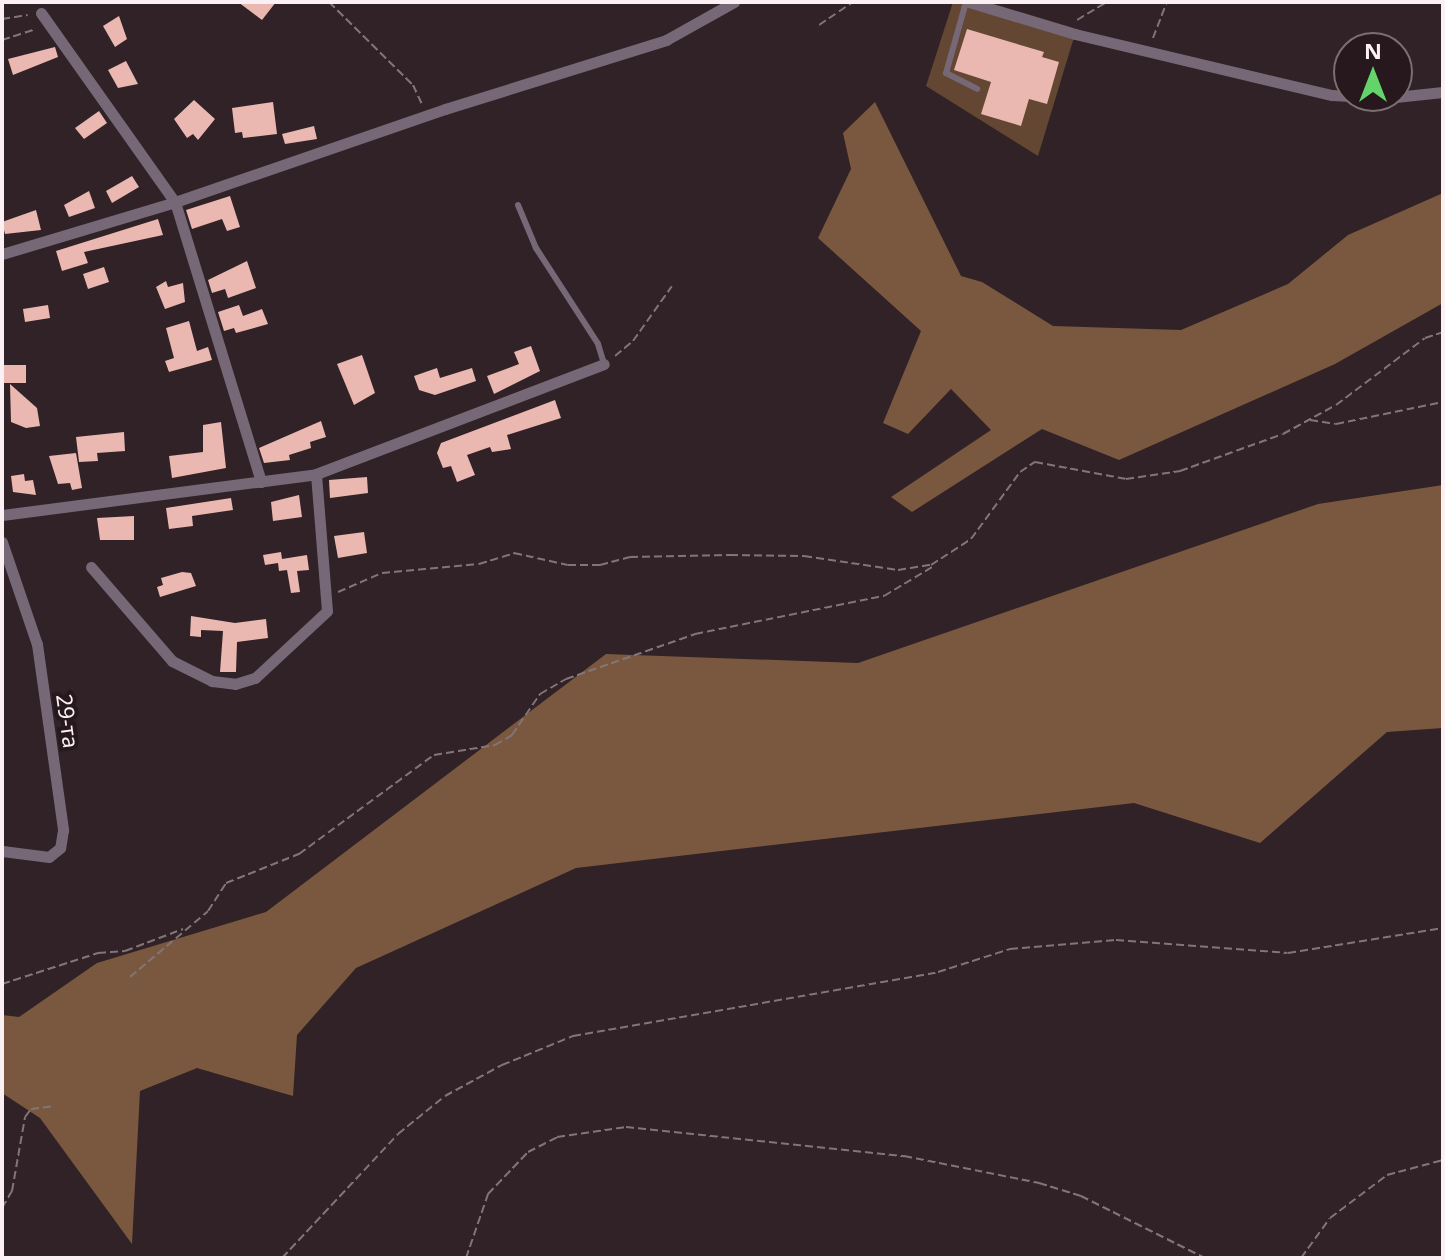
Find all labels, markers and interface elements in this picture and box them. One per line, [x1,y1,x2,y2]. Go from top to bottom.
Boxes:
north arrow [1333,32,1413,112]
text: N [1364,35,1382,65]
street label: 29-та [51,692,85,750]

